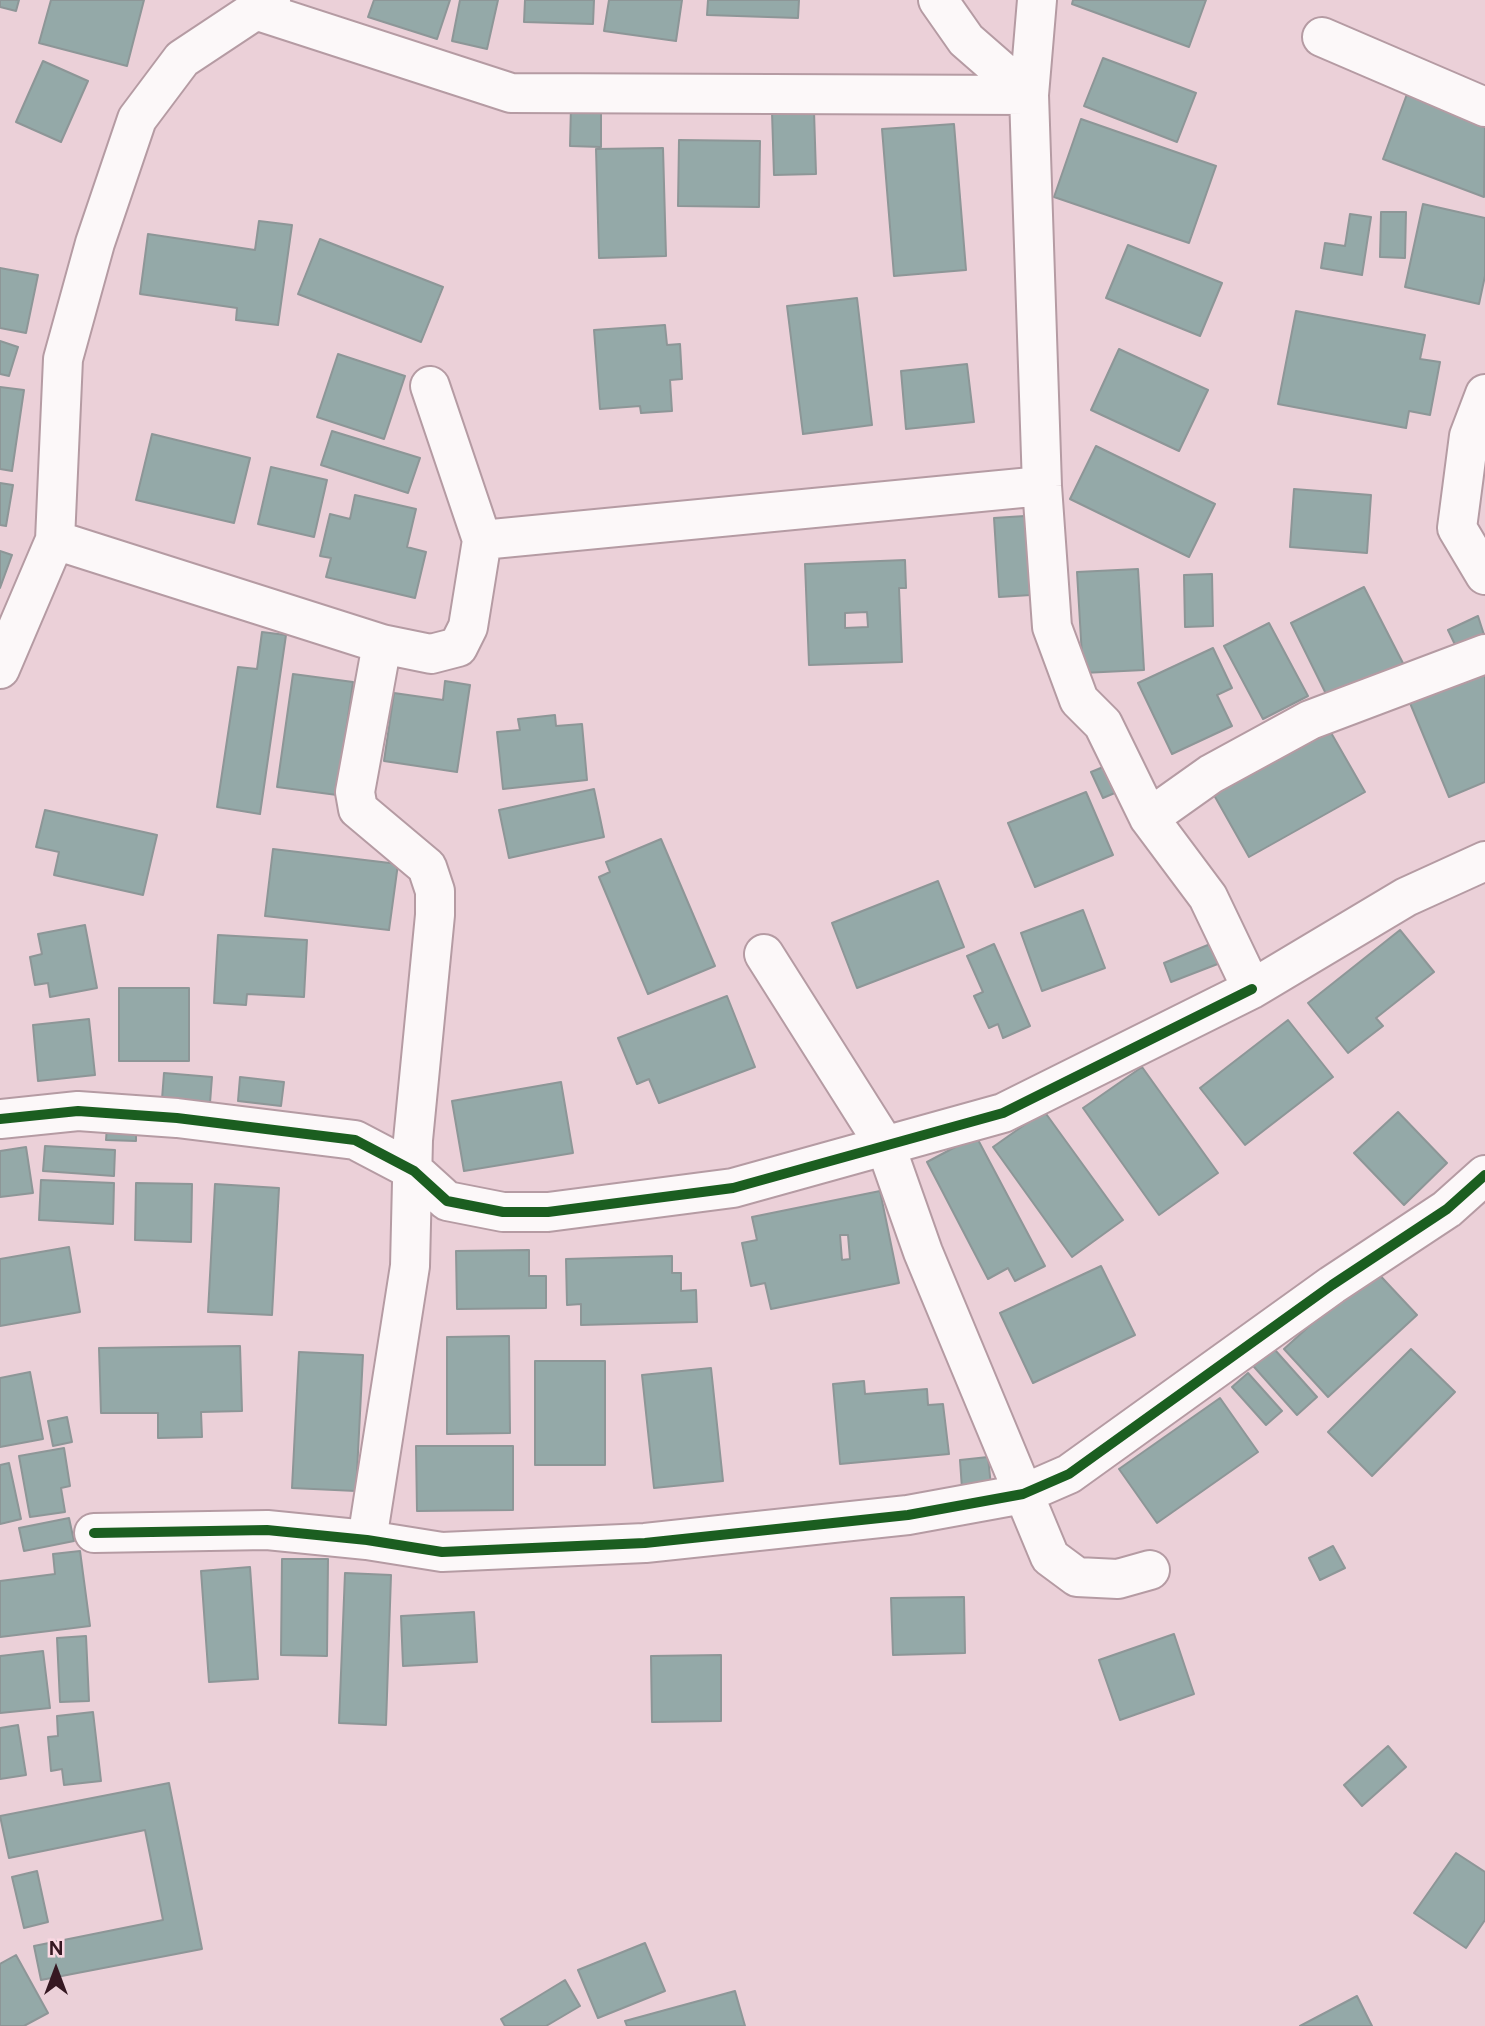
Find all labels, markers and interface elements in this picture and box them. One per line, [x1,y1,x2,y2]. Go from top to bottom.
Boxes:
north arrow [21,1935,91,2005]
text: N [49,1937,63,1960]

